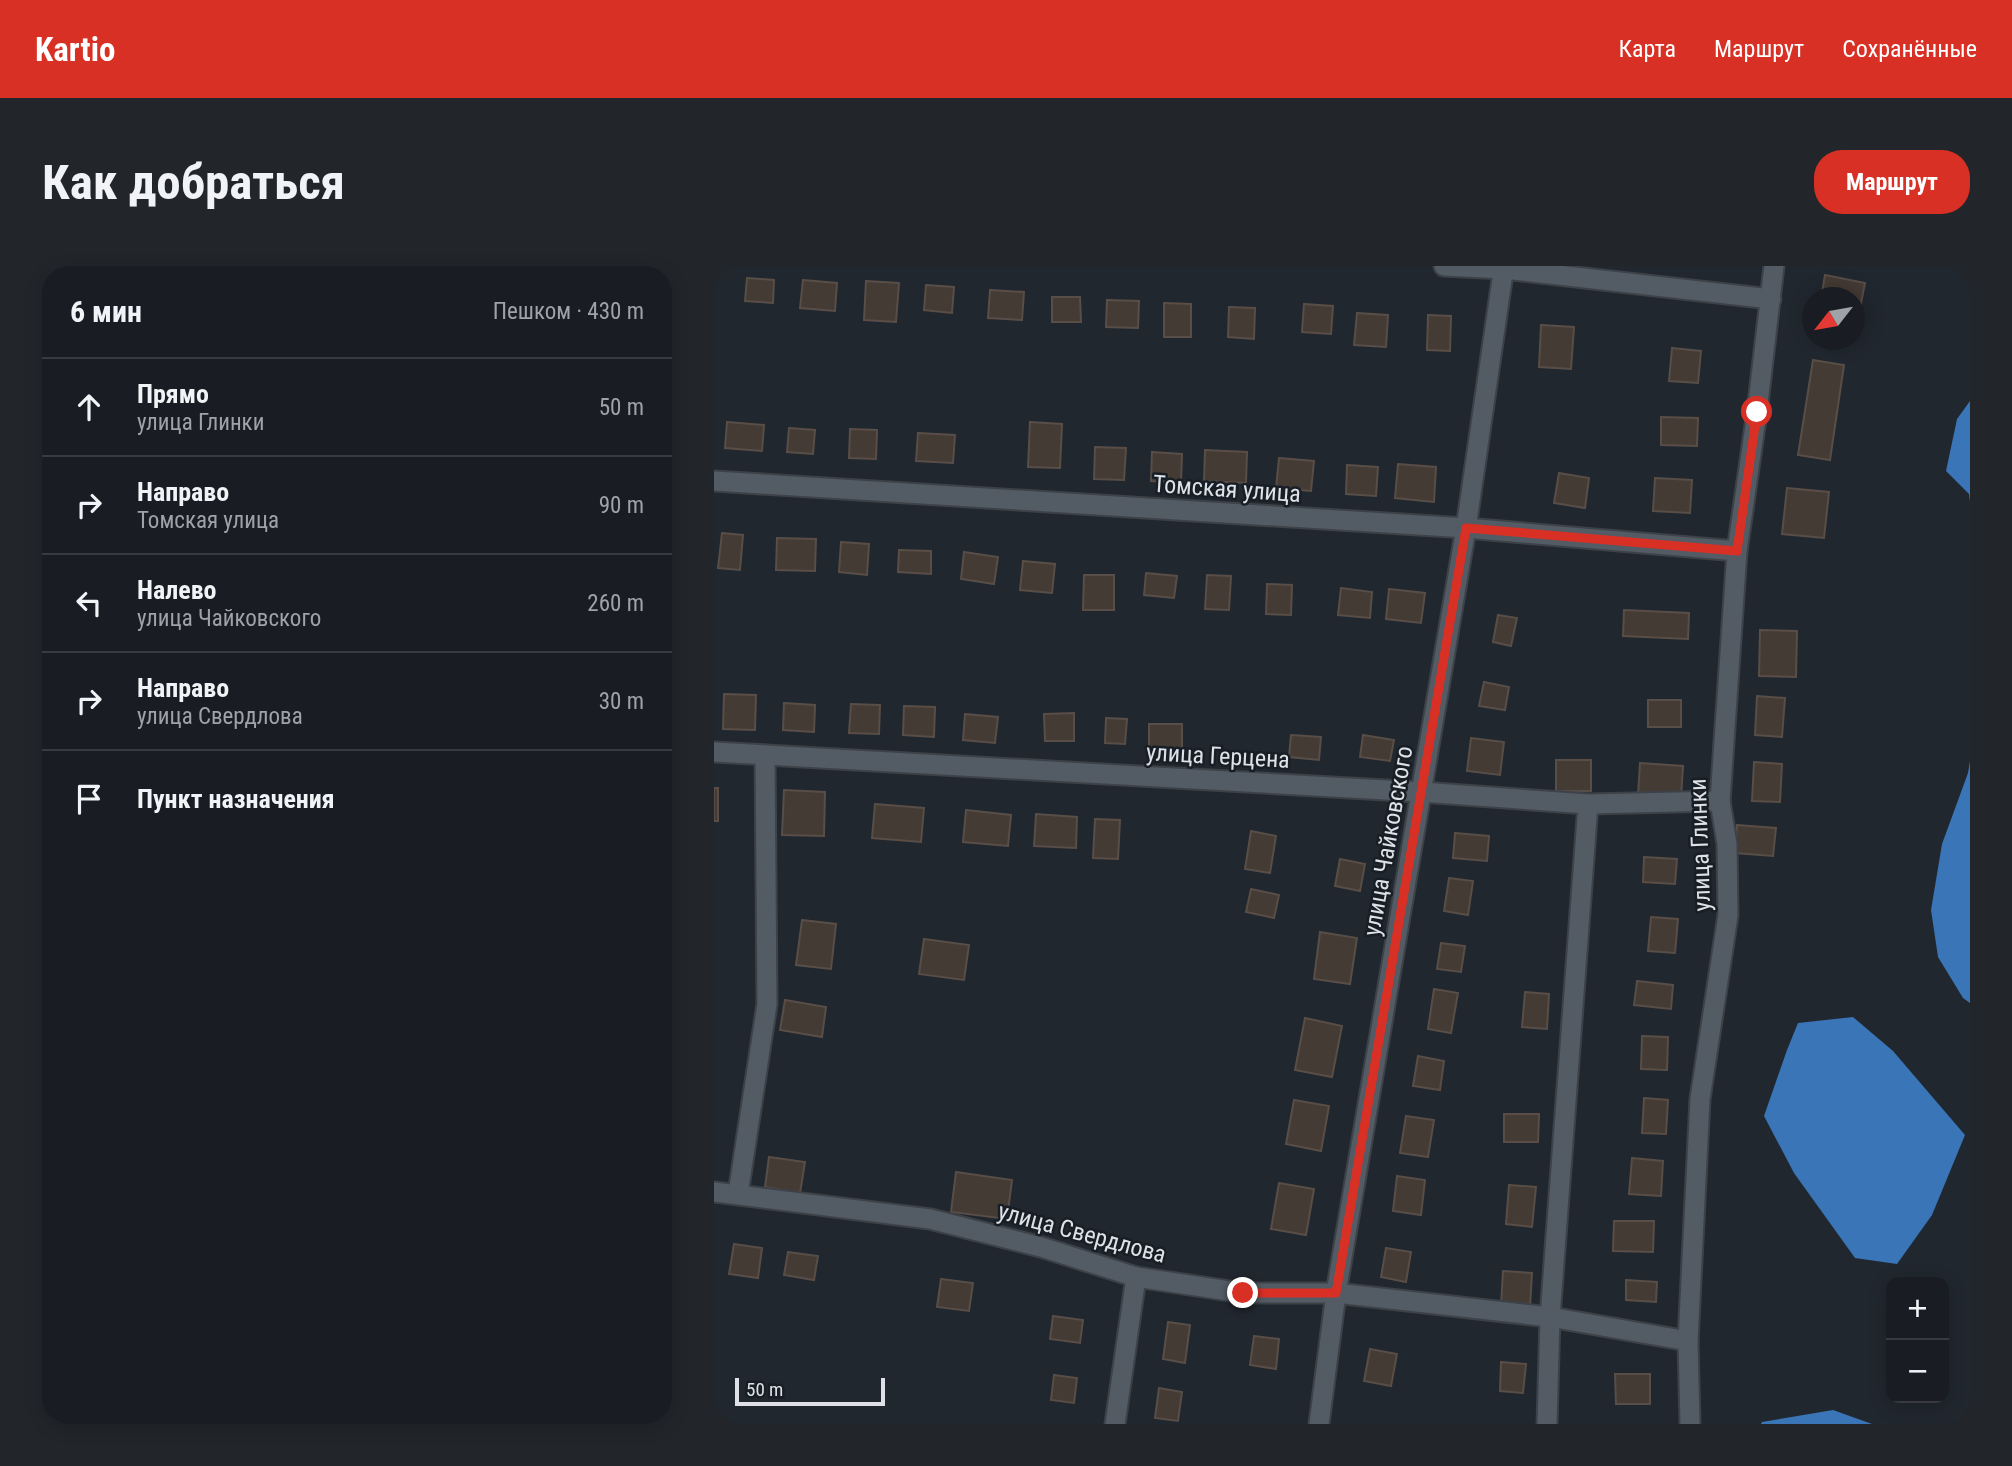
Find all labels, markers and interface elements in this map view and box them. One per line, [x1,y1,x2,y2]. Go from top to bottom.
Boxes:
text: Kartio [35,30,115,69]
text: Карта [1619,35,1676,63]
text: Маршрут [1714,35,1804,63]
text: Сохранённые [1842,35,1977,63]
button: Маршрут [1814,150,1970,214]
text: Как добраться [42,154,345,211]
north arrow [1802,287,1865,350]
text: 6 мин [70,294,142,329]
text: Пешком · 430 m [493,298,644,325]
text: Прямо [137,379,209,409]
icon: ahead [70,388,108,426]
text: 50 m [599,394,644,421]
route start [1741,396,1772,427]
text: улица Глинки [137,409,264,436]
street label: Томская улица [1152,470,1302,508]
text: Направо [137,477,229,507]
icon: right [70,486,108,524]
text: 90 m [599,492,644,519]
text: Томская улица [137,507,279,534]
text: Налево [137,575,217,605]
icon: left [70,584,108,622]
text: 260 m [587,590,644,617]
text: улица Чайковского [137,605,321,632]
text: Направо [137,673,229,703]
icon: right [70,682,108,720]
text: 30 m [599,688,644,715]
text: улица Свердлова [137,703,303,730]
street label: улица Герцена [1146,738,1290,774]
street label: улица Чайковского [1358,744,1418,938]
street label: улица Глинки [1684,778,1716,912]
icon: arrive [70,780,108,818]
text: Пункт назначения [137,784,335,814]
street label: улица Свердлова [995,1197,1169,1269]
route end [1227,1277,1258,1308]
map controls [1886,1277,1949,1403]
button: + [1886,1277,1949,1340]
button: − [1886,1340,1949,1403]
scale bar [735,1375,886,1407]
text: 50 m [746,1378,783,1401]

